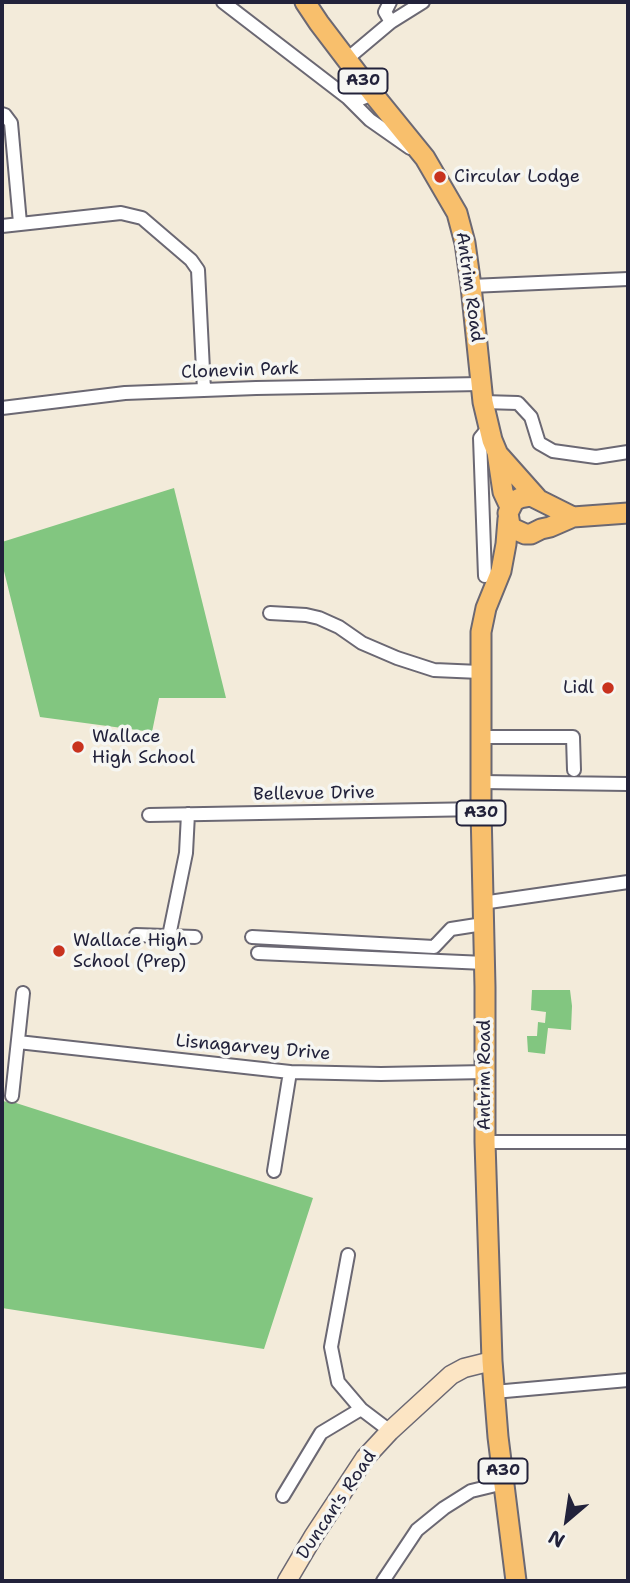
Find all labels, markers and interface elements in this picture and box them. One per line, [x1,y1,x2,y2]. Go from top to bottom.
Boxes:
road number: A30 [338,68,388,94]
place label: Circular Lodge [454,166,580,188]
marker: Circular Lodge [432,169,448,185]
street label: Antrim Road [451,231,487,343]
street label: Clonevin Park [181,358,299,384]
place label: Lidl [563,677,594,699]
marker: Lidl [600,680,616,696]
place label: Wallace High School [92,726,195,768]
marker: Wallace High School [70,739,86,755]
street label: Bellevue Drive [253,782,375,806]
road number: A30 [456,800,505,826]
place label: Wallace High School (Prep) [73,930,188,972]
marker: Wallace High School (Prep) [51,943,67,959]
street label: Antrim Road [474,1019,496,1131]
street label: Lisnagarvey Drive [175,1030,331,1066]
street label: Duncan's Road [293,1446,381,1564]
road number: A30 [478,1458,528,1484]
north arrow [532,1485,602,1555]
text: N [544,1524,569,1553]

